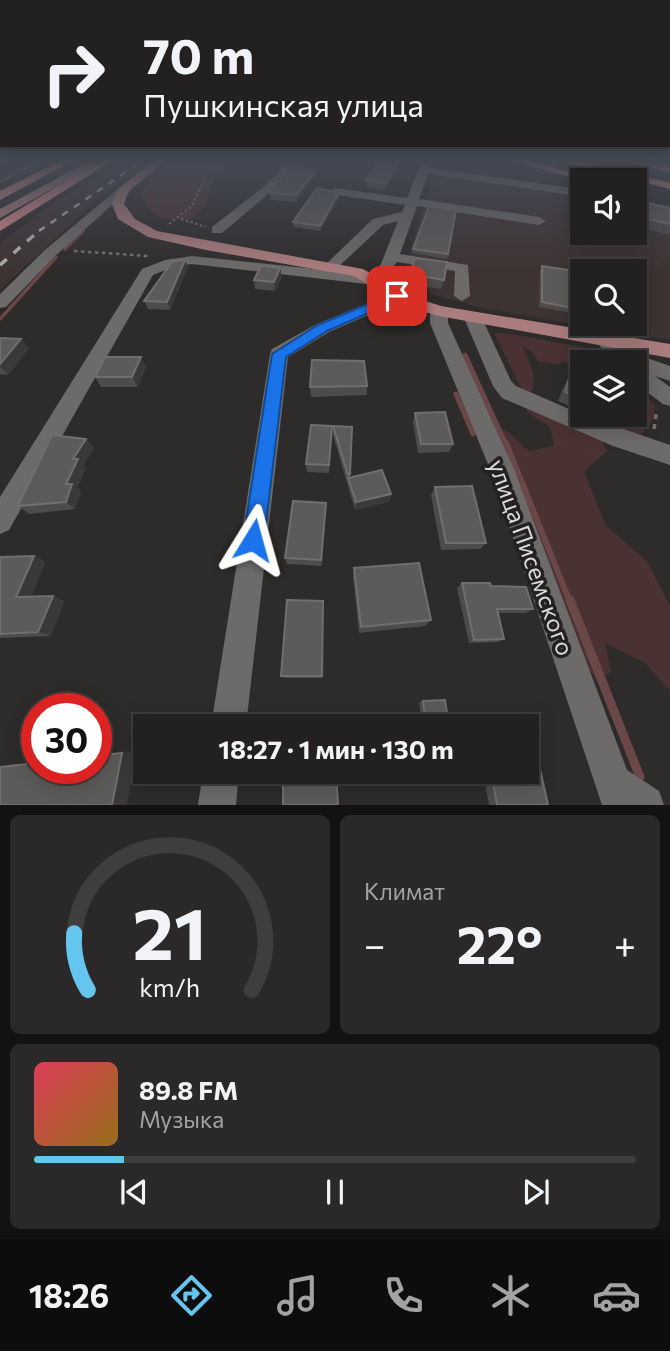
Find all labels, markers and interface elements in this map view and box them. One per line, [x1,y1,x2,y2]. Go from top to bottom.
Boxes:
text: 70 m [143,24,254,84]
icon: right [28,28,119,119]
text: Пушкинская улица [143,84,424,124]
map controls [570,168,647,427]
button: sound [570,168,647,245]
button: search [570,259,647,336]
pin [367,266,427,326]
icon: arrive [378,277,416,315]
button: layers [570,350,647,427]
street label: улица Писемского [483,455,581,659]
position arrow [216,503,290,577]
speed limit sign: 30 [21,693,112,784]
text: 18:27 · 1 мин · 130 m [218,733,454,764]
text: Климат [364,877,445,905]
text: 21 [133,887,207,976]
text: 22° [457,911,542,975]
text: − [364,920,386,967]
text: + [614,920,636,967]
text: km/h [140,972,200,1002]
text: 89.8 FM [139,1074,238,1105]
text: Музыка [139,1105,224,1133]
icon: previous [115,1173,153,1211]
icon: pause [316,1173,354,1211]
icon: next [517,1173,555,1211]
icon: directions [167,1271,216,1320]
icon: music [273,1271,322,1320]
icon: phone [379,1271,428,1320]
icon: climate [486,1271,535,1320]
icon: car [592,1271,641,1320]
text: 18:26 [29,1275,109,1315]

